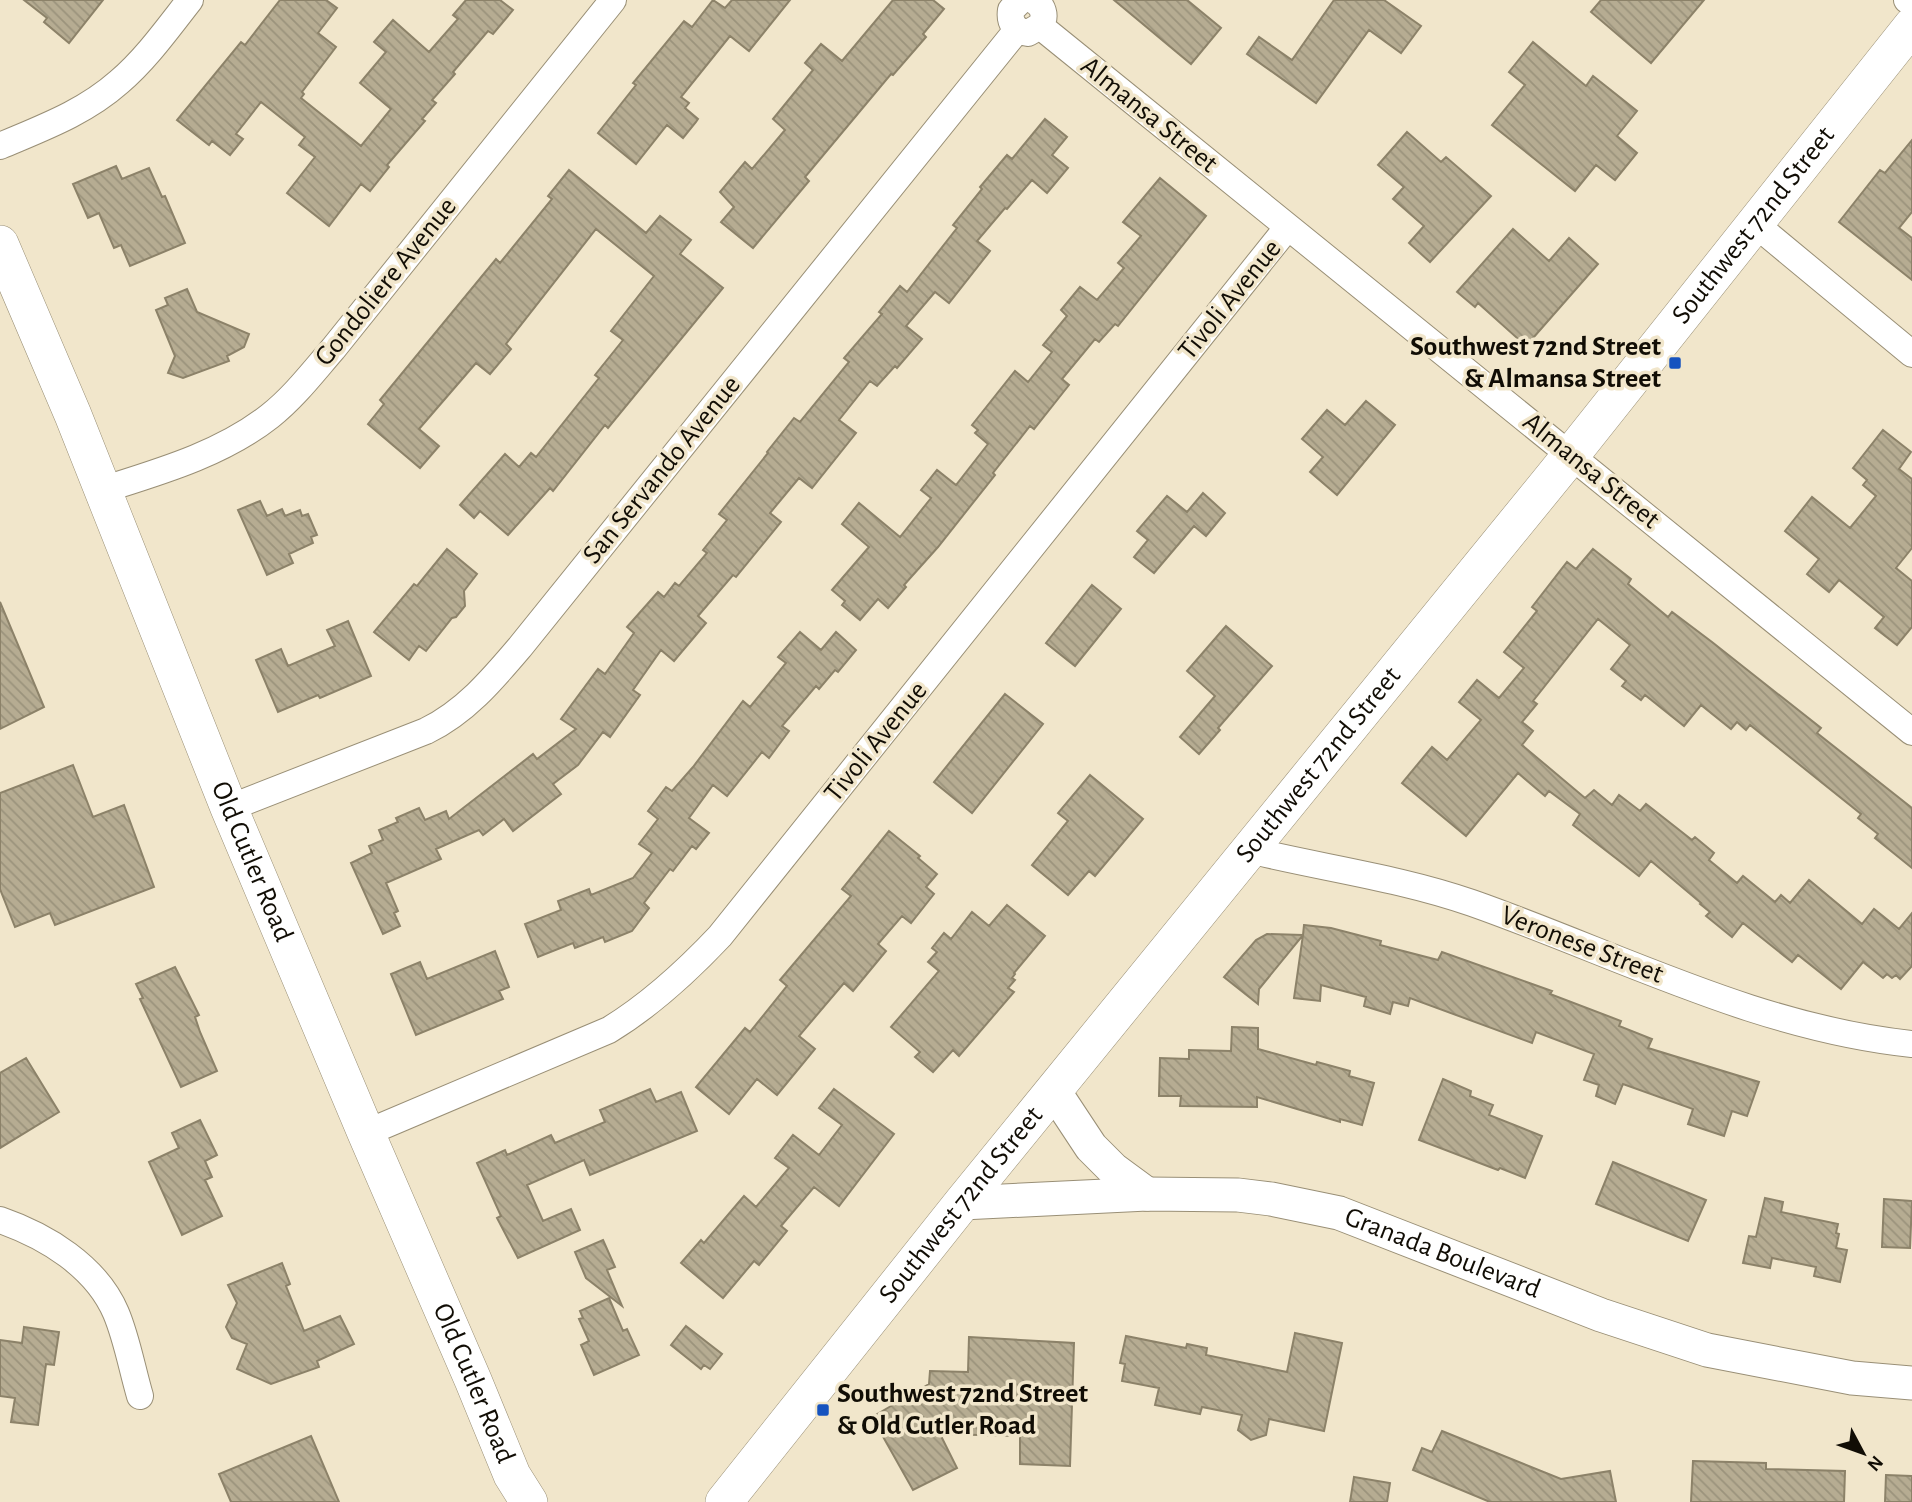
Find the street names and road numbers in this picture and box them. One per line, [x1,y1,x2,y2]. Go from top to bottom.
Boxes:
street label: Almansa Street [1076,52,1223,178]
street label: Southwest 72nd Street [1667,122,1840,329]
street label: Gondoliere Avenue [310,193,462,371]
street label: Tivoli Avenue [1173,235,1287,365]
street label: San Servando Avenue [578,371,746,569]
street label: Almansa Street [1518,408,1665,534]
street label: Southwest 72nd Street [1231,662,1406,868]
street label: Tivoli Avenue [819,677,933,807]
street label: Old Cutler Road [206,778,298,946]
street label: Veronese Street [1497,901,1667,989]
street label: Southwest 72nd Street [874,1102,1048,1308]
street label: Granada Boulevard [1341,1203,1544,1304]
street label: Old Cutler Road [428,1299,520,1467]

